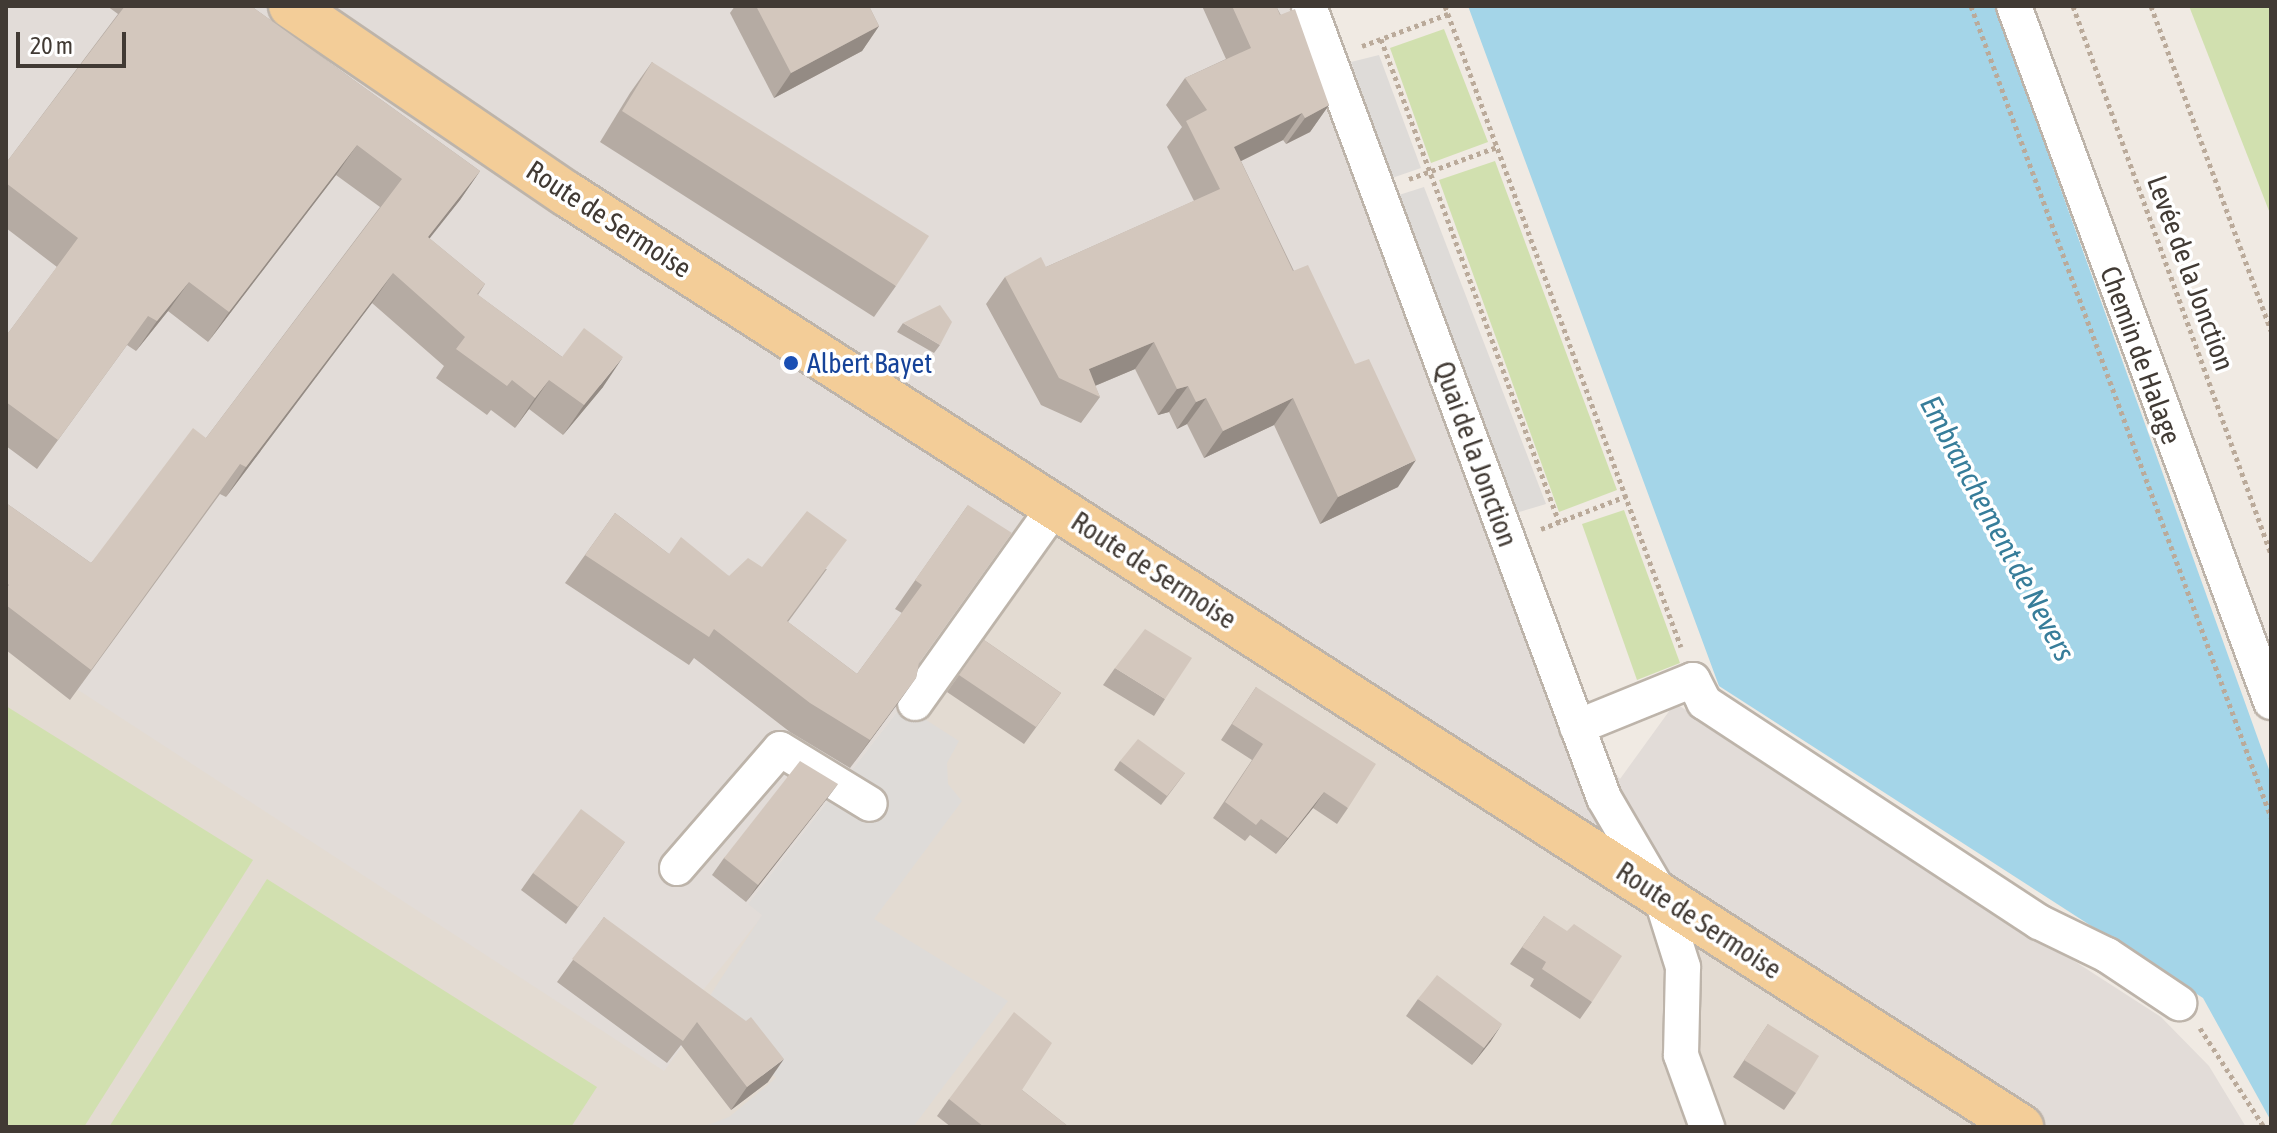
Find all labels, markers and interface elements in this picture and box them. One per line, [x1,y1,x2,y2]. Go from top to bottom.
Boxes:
scale bar [20,16,130,66]
text: 20 m [30,32,73,59]
street label: Route de Sermoise [520,153,698,285]
street label: Levée de la Jonction [2140,171,2242,375]
street label: Chemin de Halage [2093,262,2189,448]
place label: Albert Bayet [807,346,932,380]
marker: Albert Bayet [782,354,800,372]
street label: Quai de la Jonction [1427,357,1525,551]
water label: Embranchement de Nevers [1913,389,2083,667]
street label: Route de Sermoise [1065,504,1243,636]
street label: Route de Sermoise [1610,854,1788,986]

